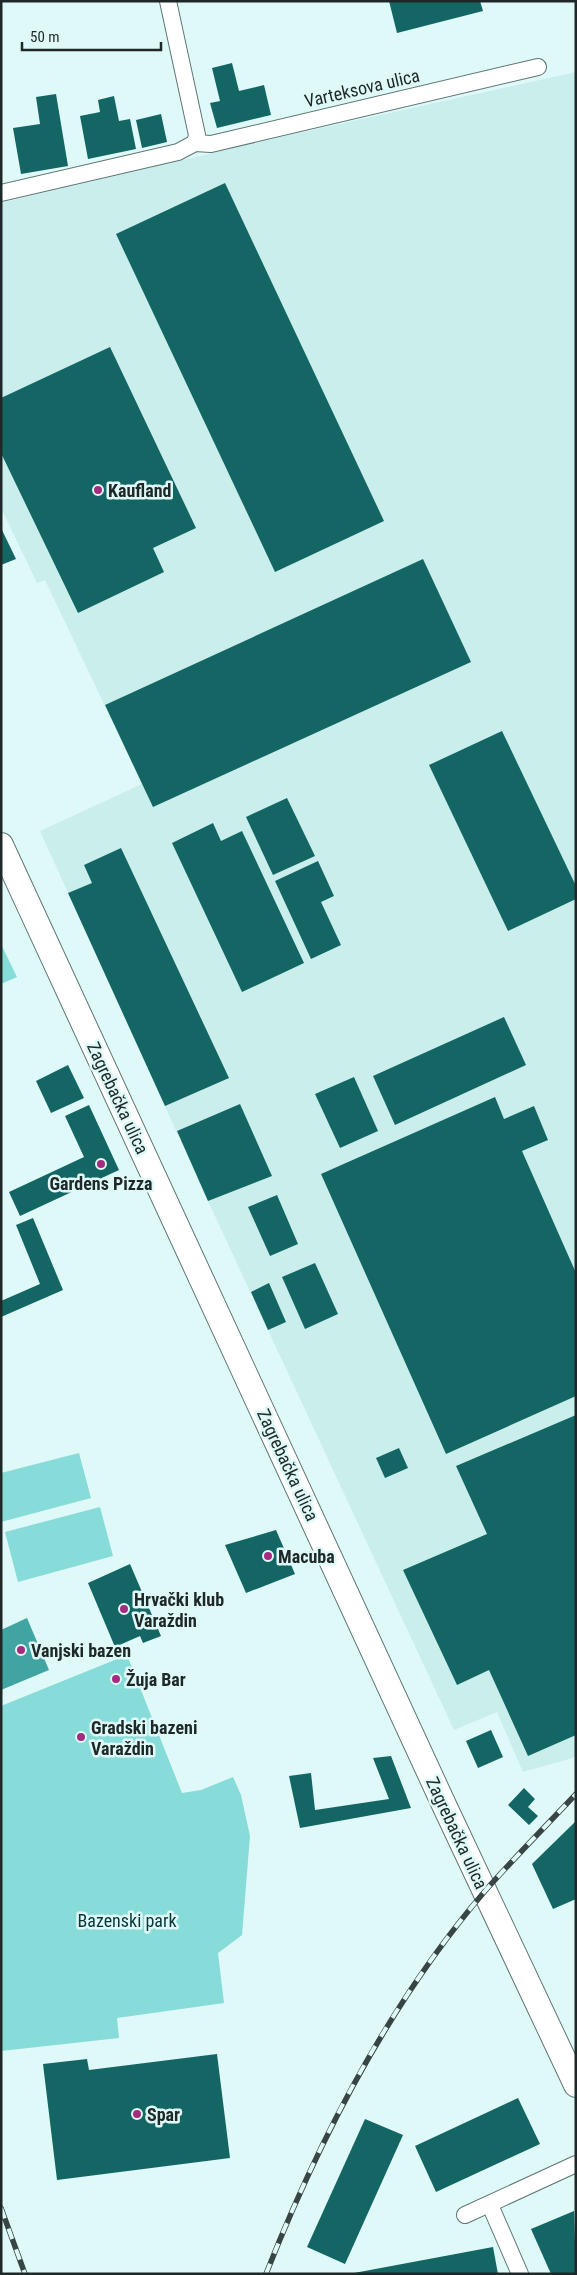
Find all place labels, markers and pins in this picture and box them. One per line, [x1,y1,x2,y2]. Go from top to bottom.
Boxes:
place label: Kaufland [108,480,171,501]
marker: Kaufland [92,484,104,496]
marker: Gardens Pizza [95,1158,107,1170]
place label: Gardens Pizza [49,1173,153,1194]
place label: Macuba [278,1546,335,1567]
marker: Macuba [262,1550,274,1562]
place label: Hrvački klub Varaždin [134,1589,224,1631]
marker: Hrvački klub Varaždin [118,1603,130,1615]
place label: Vanjski bazen [31,1640,131,1661]
marker: Vanjski bazen [15,1644,27,1656]
place label: Žuja Bar [126,1669,186,1690]
marker: Žuja Bar [110,1673,122,1685]
place label: Gradski bazeni Varaždin [91,1717,198,1759]
marker: Gradski bazeni Varaždin [75,1731,87,1743]
place label: Spar [147,2104,180,2125]
marker: Spar [131,2108,143,2120]

